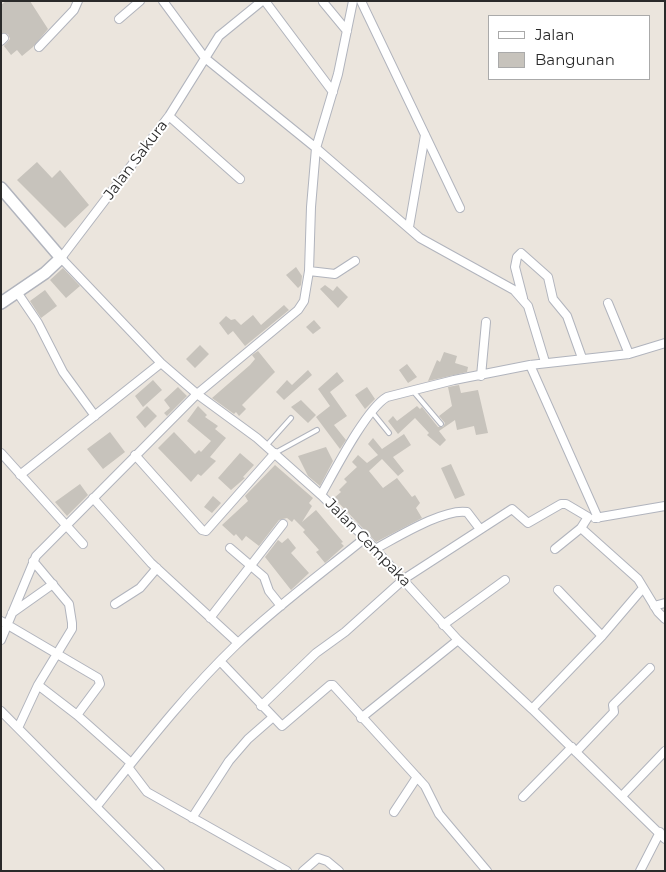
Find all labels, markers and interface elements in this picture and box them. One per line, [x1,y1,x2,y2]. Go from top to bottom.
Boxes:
legend [488,15,651,80]
text: Jalan [535,25,574,44]
text: Bangunan [535,50,615,69]
street label: Jalan Sakura [100,117,172,203]
street label: Jalan Cempaka [322,495,414,591]

